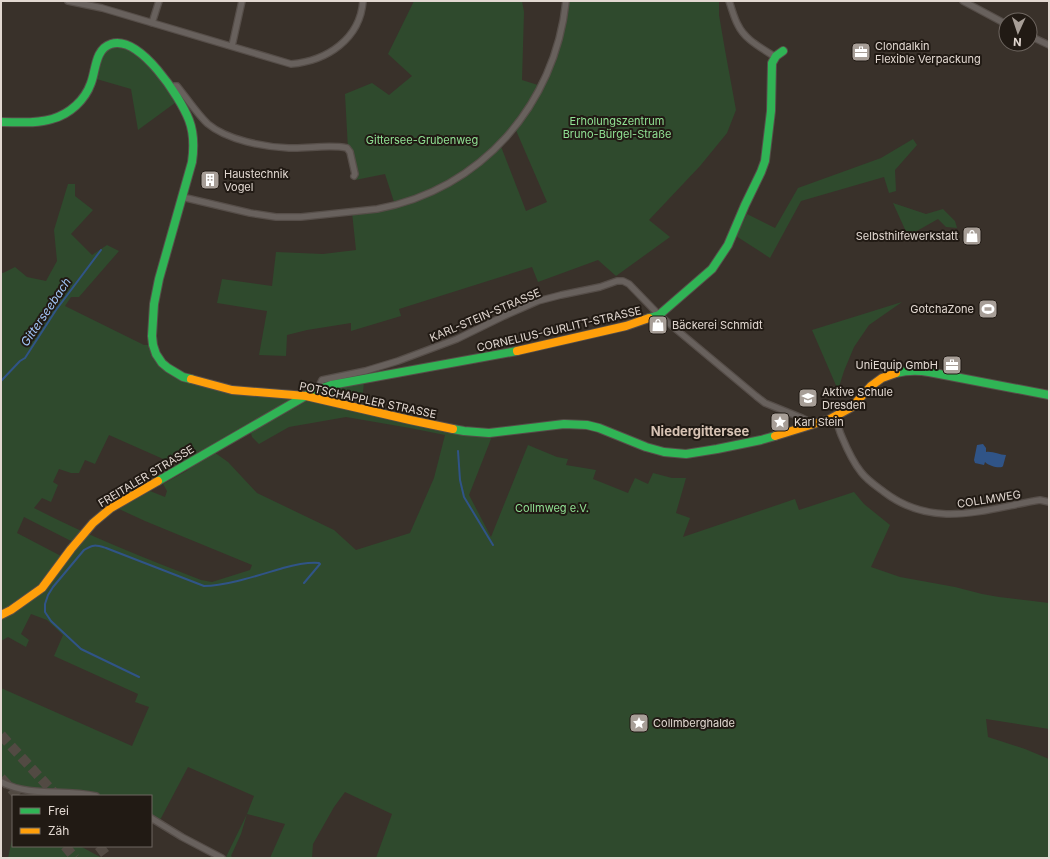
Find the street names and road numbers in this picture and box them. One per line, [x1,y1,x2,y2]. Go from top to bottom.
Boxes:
street label: KARL-STEIN-STRASSE [427,285,543,345]
street label: CORNELIUS-GURLITT-STRASSE [475,303,643,355]
street label: POTSCHAPPLER STRASSE [298,379,438,421]
street label: FREITALER STRASSE [95,442,197,510]
street label: COLLMWEG [956,487,1022,511]

